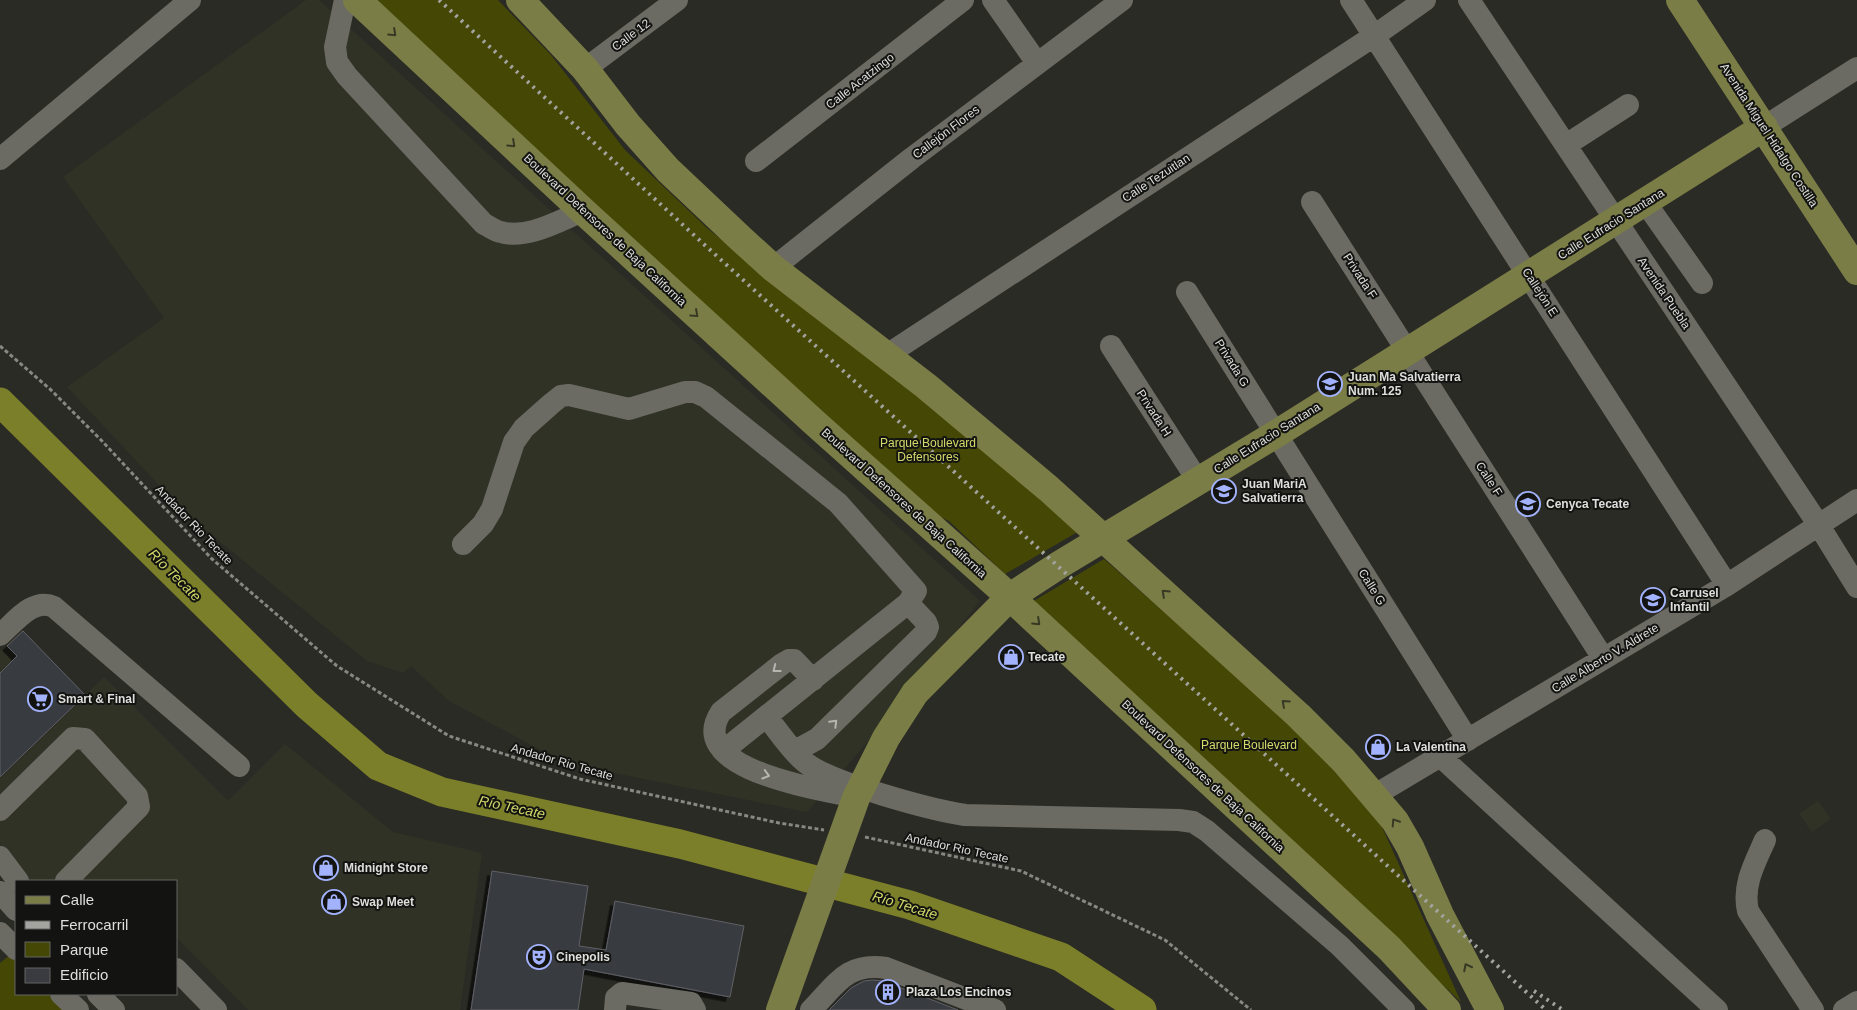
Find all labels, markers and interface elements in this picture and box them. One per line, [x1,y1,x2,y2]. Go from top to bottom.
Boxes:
street label: Calle 12 [609,16,653,54]
one-way arrow [387,27,396,36]
street label: Calle Acatzingo [823,50,897,112]
street label: Avenida Miguel Hidalgo Costilla [1717,61,1821,210]
street label: Callejón Flores [910,102,982,162]
one-way arrow [506,138,515,147]
street label: Boulevard Defensores de Baja California [521,151,689,309]
street label: Calle Tezuitlan [1120,151,1192,205]
street label: Calle Eufracio Santana [1555,185,1667,262]
street label: Privada F [1340,251,1380,301]
street label: Avenida Puebla [1635,254,1693,332]
street label: Callejón E [1519,265,1561,319]
one-way arrow [690,308,699,317]
street label: Privada G [1212,337,1252,389]
place label: Juan Ma Salvatierra Num. 125 [1348,370,1461,398]
school or university icon: Juan Ma Salvatierra Num. 125 [1317,371,1343,397]
street label: Privada H [1134,387,1174,439]
street label: Calle Eufracio Santana [1211,399,1323,476]
street label: Boulevard Defensores de Baja California [819,425,989,581]
park label: Parque Boulevard Defensores [880,436,976,464]
street label: Calle F [1473,459,1505,499]
place label: Juan MariA Salvatierra [1242,477,1307,505]
school or university icon: Juan MariA Salvatierra [1211,478,1237,504]
street label: Andador Rio Tecate [152,482,236,568]
school or university icon: Cenyca Tecate [1515,491,1541,517]
place label: Cenyca Tecate [1546,497,1629,511]
water label: Río Tecate [146,546,205,605]
street label: Calle G [1355,566,1389,608]
place label: Carrusel Infantil [1670,586,1719,614]
school or university icon: Carrusel Infantil [1640,587,1666,613]
one-way arrow [1161,590,1170,599]
one-way arrow [1031,616,1040,625]
street label: Calle Alberto V. Aldrete [1549,620,1661,695]
shop icon: Tecate [998,644,1024,670]
place label: Tecate [1028,650,1065,664]
one-way arrow [773,664,782,672]
supermarket icon: Smart & Final [27,686,53,712]
place label: Smart & Final [58,692,135,706]
street label: Boulevard Defensores de Baja California [1119,697,1287,855]
one-way arrow [1281,700,1290,709]
one-way arrow [828,720,837,729]
shop icon: La Valentina [1365,734,1391,760]
park label: Parque Boulevard [1201,738,1297,752]
place label: La Valentina [1396,740,1466,754]
street label: Andador Rio Tecate [510,741,615,783]
one-way arrow [761,770,769,780]
water label: Río Tecate [477,792,547,822]
one-way arrow [1392,818,1401,828]
street label: Andador Rio Tecate [904,830,1010,866]
shop icon: Midnight Store [313,855,339,881]
place label: Midnight Store [344,861,428,875]
legend [15,880,178,995]
water label: Río Tecate [871,888,940,923]
shop icon: Swap Meet [321,889,347,915]
text: Calle [60,891,94,908]
place label: Swap Meet [352,895,414,909]
text: Ferrocarril [60,916,128,933]
text: Parque [60,941,108,958]
theatre icon: Cinepolis [526,944,552,970]
place label: Cinepolis [556,950,610,964]
one-way arrow [1463,964,1473,973]
text: Edificio [60,966,108,983]
building icon: Plaza Los Encinos [875,979,901,1005]
place label: Plaza Los Encinos [906,985,1012,999]

